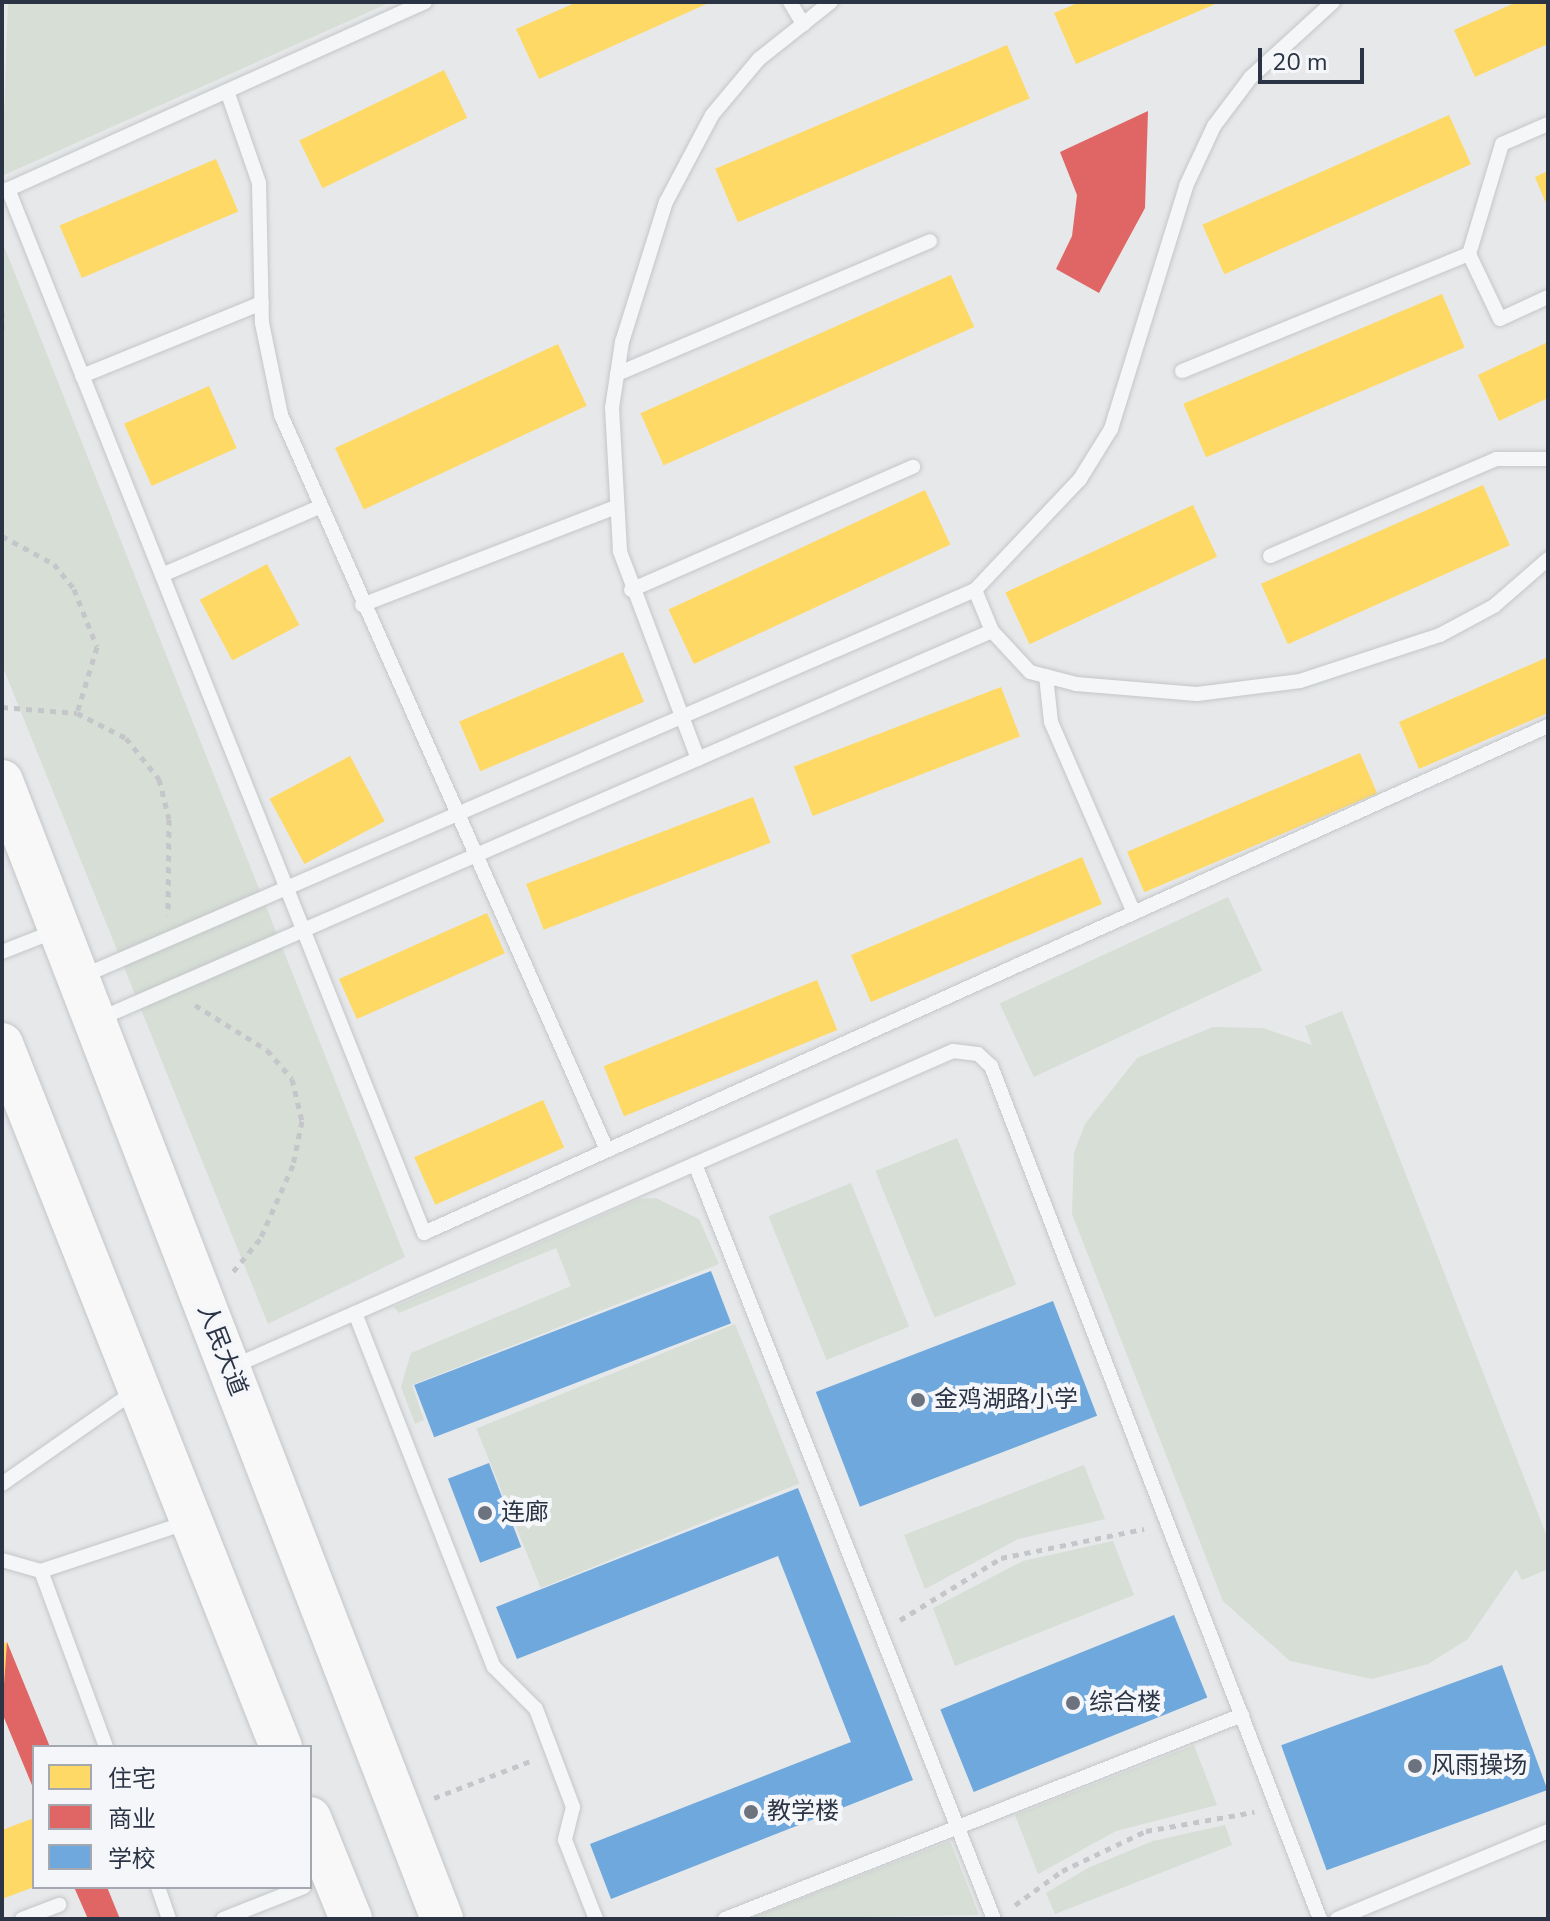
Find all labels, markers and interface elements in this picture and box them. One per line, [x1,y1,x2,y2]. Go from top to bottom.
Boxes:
scale bar [1262,32,1368,82]
text: 20 m [1272,46,1328,78]
street label: 人民大道 [191,1300,253,1400]
place label: 金鸡湖路小学 [934,1386,1078,1414]
marker: 金鸡湖路小学 [909,1391,927,1409]
place label: 连廊 [501,1499,549,1527]
marker: 连廊 [476,1504,494,1522]
place label: 综合楼 [1089,1689,1161,1717]
marker: 综合楼 [1064,1694,1082,1712]
legend [32,1745,312,1889]
place label: 风雨操场 [1431,1752,1527,1780]
marker: 风雨操场 [1406,1757,1424,1775]
text: 住宅 [108,1763,156,1795]
place label: 教学楼 [767,1798,839,1826]
text: 商业 [108,1803,156,1835]
marker: 教学楼 [742,1803,760,1821]
text: 学校 [108,1843,156,1875]

